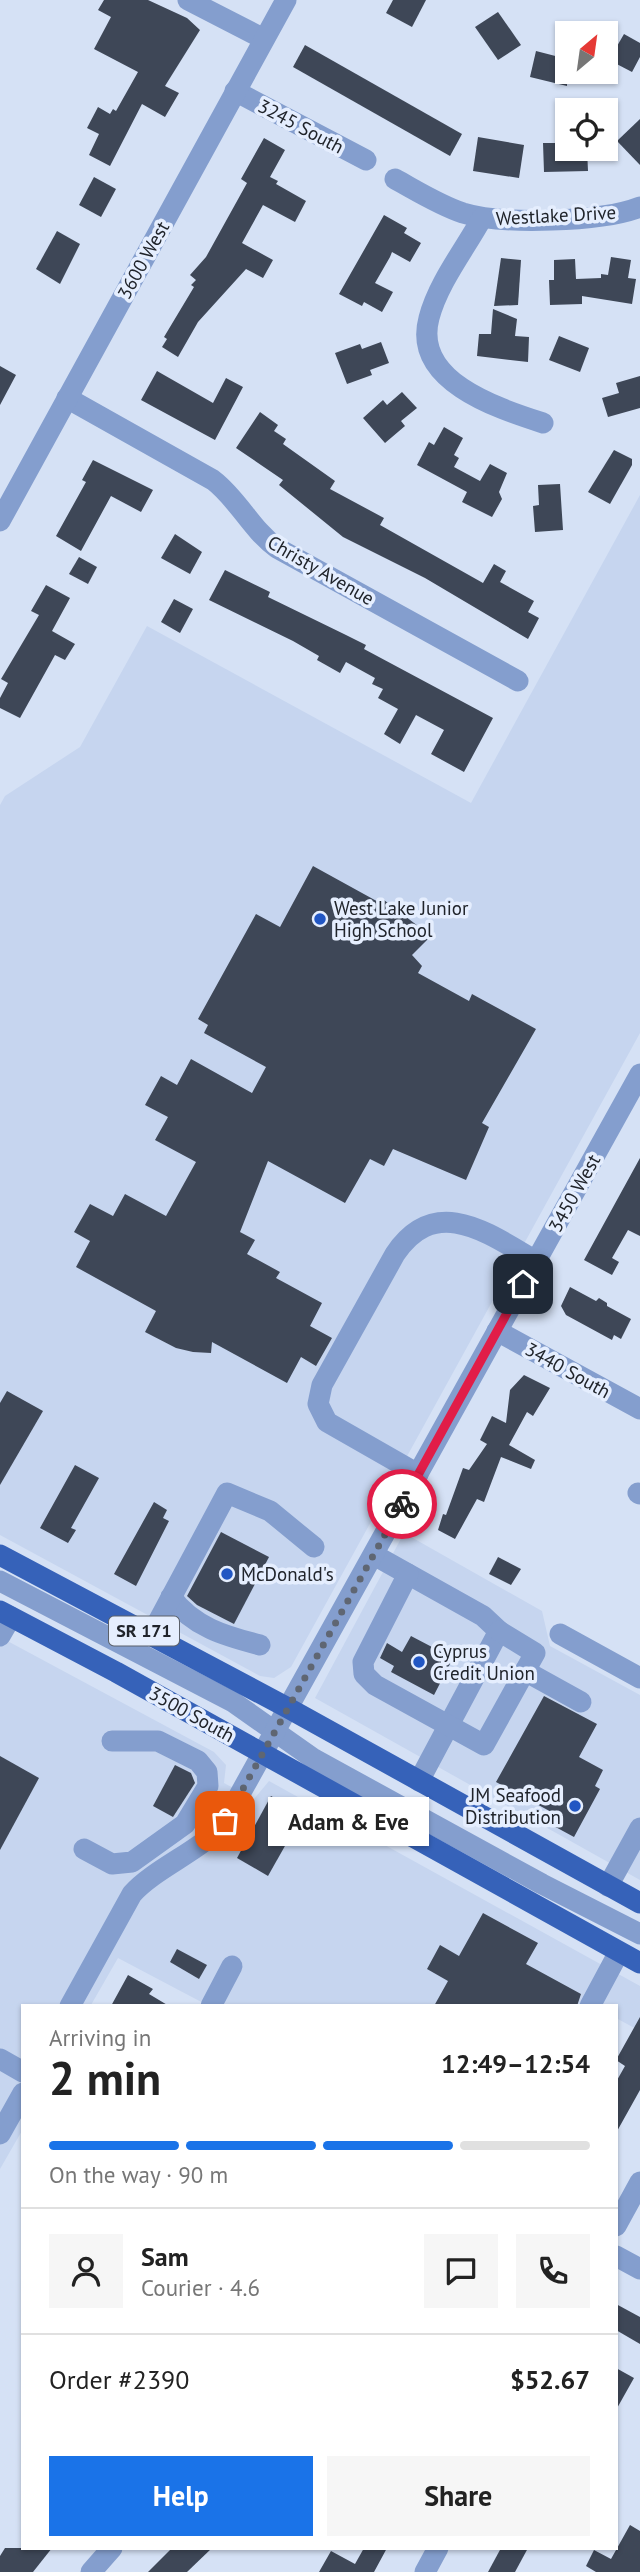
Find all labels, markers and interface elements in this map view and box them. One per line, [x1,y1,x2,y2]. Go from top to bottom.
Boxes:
north arrow [555,21,618,84]
map controls [555,21,618,161]
street label: 3245 South [254,93,348,159]
button: locate [555,98,618,161]
street label: Westlake Drive [495,200,617,230]
street label: 3600 West [112,216,174,303]
street label: Christy Avenue [263,530,379,610]
place label: West Lake Junior High School [334,896,469,942]
marker: West Lake Junior High School [312,911,328,927]
street label: 3450 West [543,1149,605,1236]
pin [493,1254,553,1314]
icon: home [504,1265,542,1303]
street label: 3440 South [521,1337,615,1403]
courier [367,1469,437,1539]
icon: bike [383,1485,421,1523]
place label: McDonald's [241,1562,334,1586]
marker: McDonald's [219,1566,235,1582]
road number: SR 171 [109,1616,179,1646]
place label: Cyprus Credit Union [433,1639,535,1685]
marker: Cyprus Credit Union [411,1654,427,1670]
street label: 3500 South [145,1681,239,1747]
place label: JM Seafood Distribution [465,1783,561,1829]
pin [195,1791,255,1851]
callout: Adam & Eve [267,1797,428,1846]
marker: JM Seafood Distribution [567,1798,583,1814]
icon: bag [206,1802,244,1840]
text: Adam & Eve [288,1807,409,1836]
text: Arriving in [49,2023,151,2052]
text: 12:49–12:54 [441,2047,590,2080]
text: 2 min [49,2048,161,2108]
text: On the way · 90 m [49,2160,228,2189]
button: person [49,2234,123,2308]
button: chat [424,2234,498,2308]
button: phone [516,2234,590,2308]
text: Sam [141,2240,189,2273]
text: Courier · 4.6 [141,2273,260,2302]
text: Order #2390 [49,2363,189,2396]
text: $52.67 [510,2363,590,2396]
button: Help [49,2456,313,2536]
button: Share [327,2456,590,2536]

